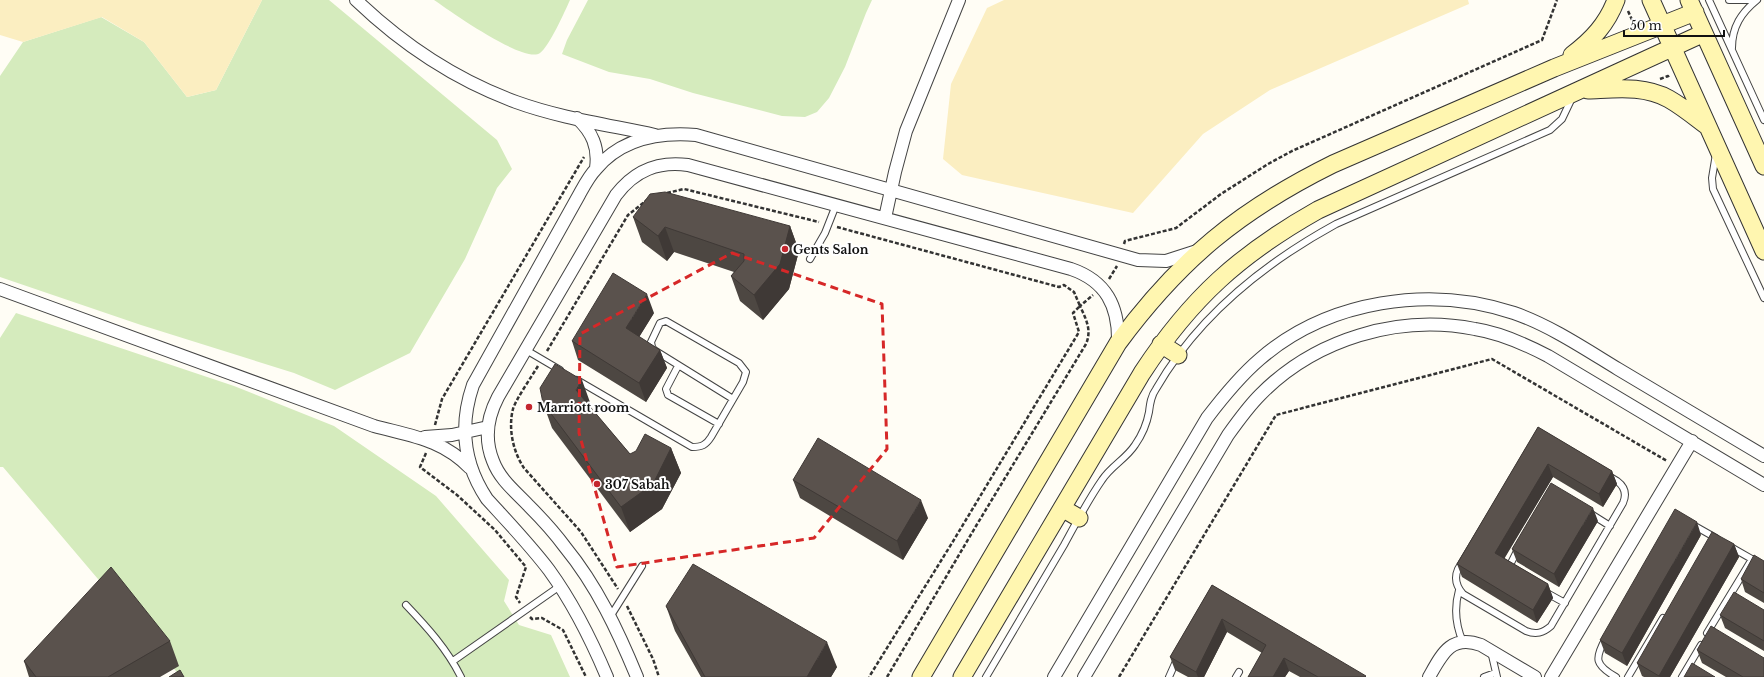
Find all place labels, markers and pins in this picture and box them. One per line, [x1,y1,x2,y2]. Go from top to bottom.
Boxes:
place label: Gents Salon [793,242,869,257]
marker: Gents Salon [780,244,790,254]
place label: Marriott room [537,400,630,415]
marker: Marriott room [524,402,534,412]
place label: 307 Sabah [605,477,670,492]
marker: 307 Sabah [592,479,602,489]

